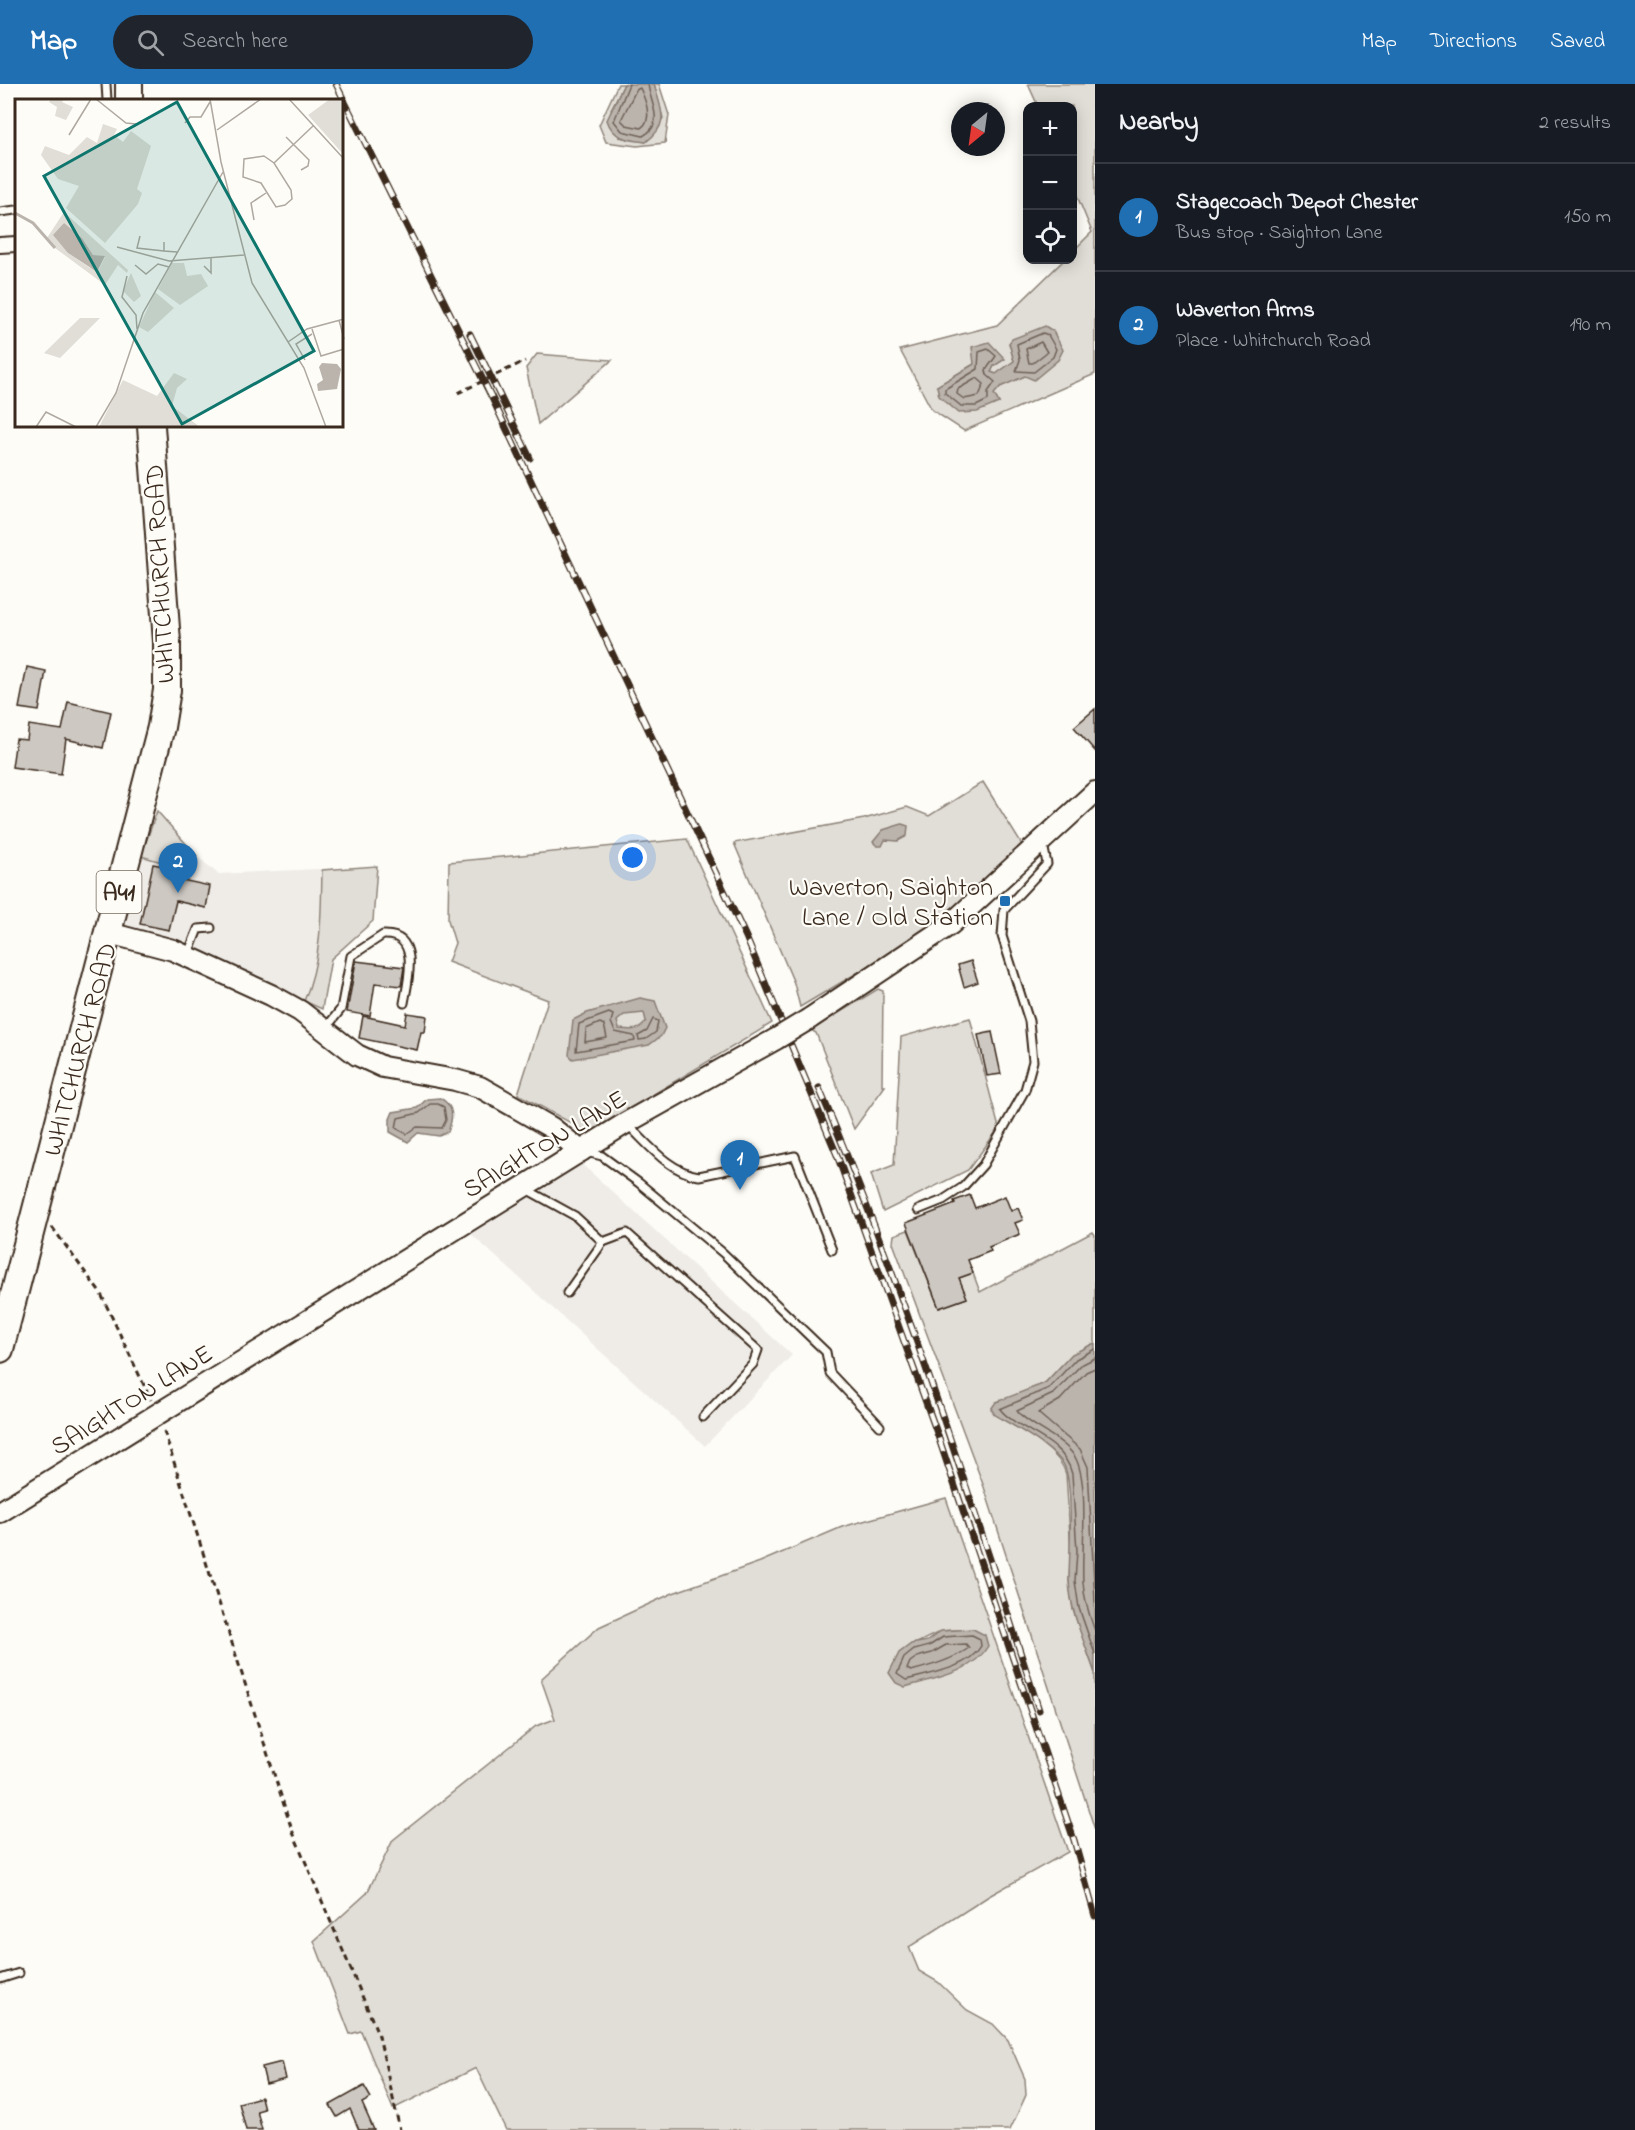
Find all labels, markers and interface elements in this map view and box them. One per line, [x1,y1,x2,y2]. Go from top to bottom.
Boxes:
search box [113,15,533,69]
text: Map [30,22,77,63]
icon: search [134,26,167,59]
text: Search here [182,26,288,58]
text: Map [1361,27,1397,57]
text: Directions [1430,27,1517,57]
text: Saved [1550,27,1605,57]
inset map [15,99,344,428]
north arrow [951,102,1005,156]
map controls [1023,102,1077,264]
button: + [1023,102,1077,156]
text: Nearby [1119,104,1198,142]
text: 2 results [1539,109,1611,138]
button: − [1023,156,1077,210]
text: Stagecoach Depot Chester [1176,187,1418,219]
text: 1 [1135,203,1142,232]
text: 150 m [1564,203,1611,232]
button: locate [1023,210,1077,264]
text: Bus stop · Saighton Lane [1176,219,1382,248]
text: Waverton Arms [1176,295,1315,327]
text: 2 [1134,311,1143,340]
text: 190 m [1569,311,1611,340]
text: Place · Whitchurch Road [1176,327,1371,356]
street label: WHITCHURCH ROAD [137,463,187,684]
your location [618,843,647,872]
pin: 2 [158,844,198,893]
place label: Waverton, Saighton Lane / Old Station [789,870,993,938]
road number: A41 [96,871,142,913]
marker: Waverton, Saighton Lane / Old Station [998,894,1012,908]
street label: WHITCHURCH ROAD [35,939,129,1161]
street label: SAIGHTON LANE [456,1082,635,1210]
pin: 1 [720,1140,760,1190]
street label: SAIGHTON LANE [44,1336,221,1467]

